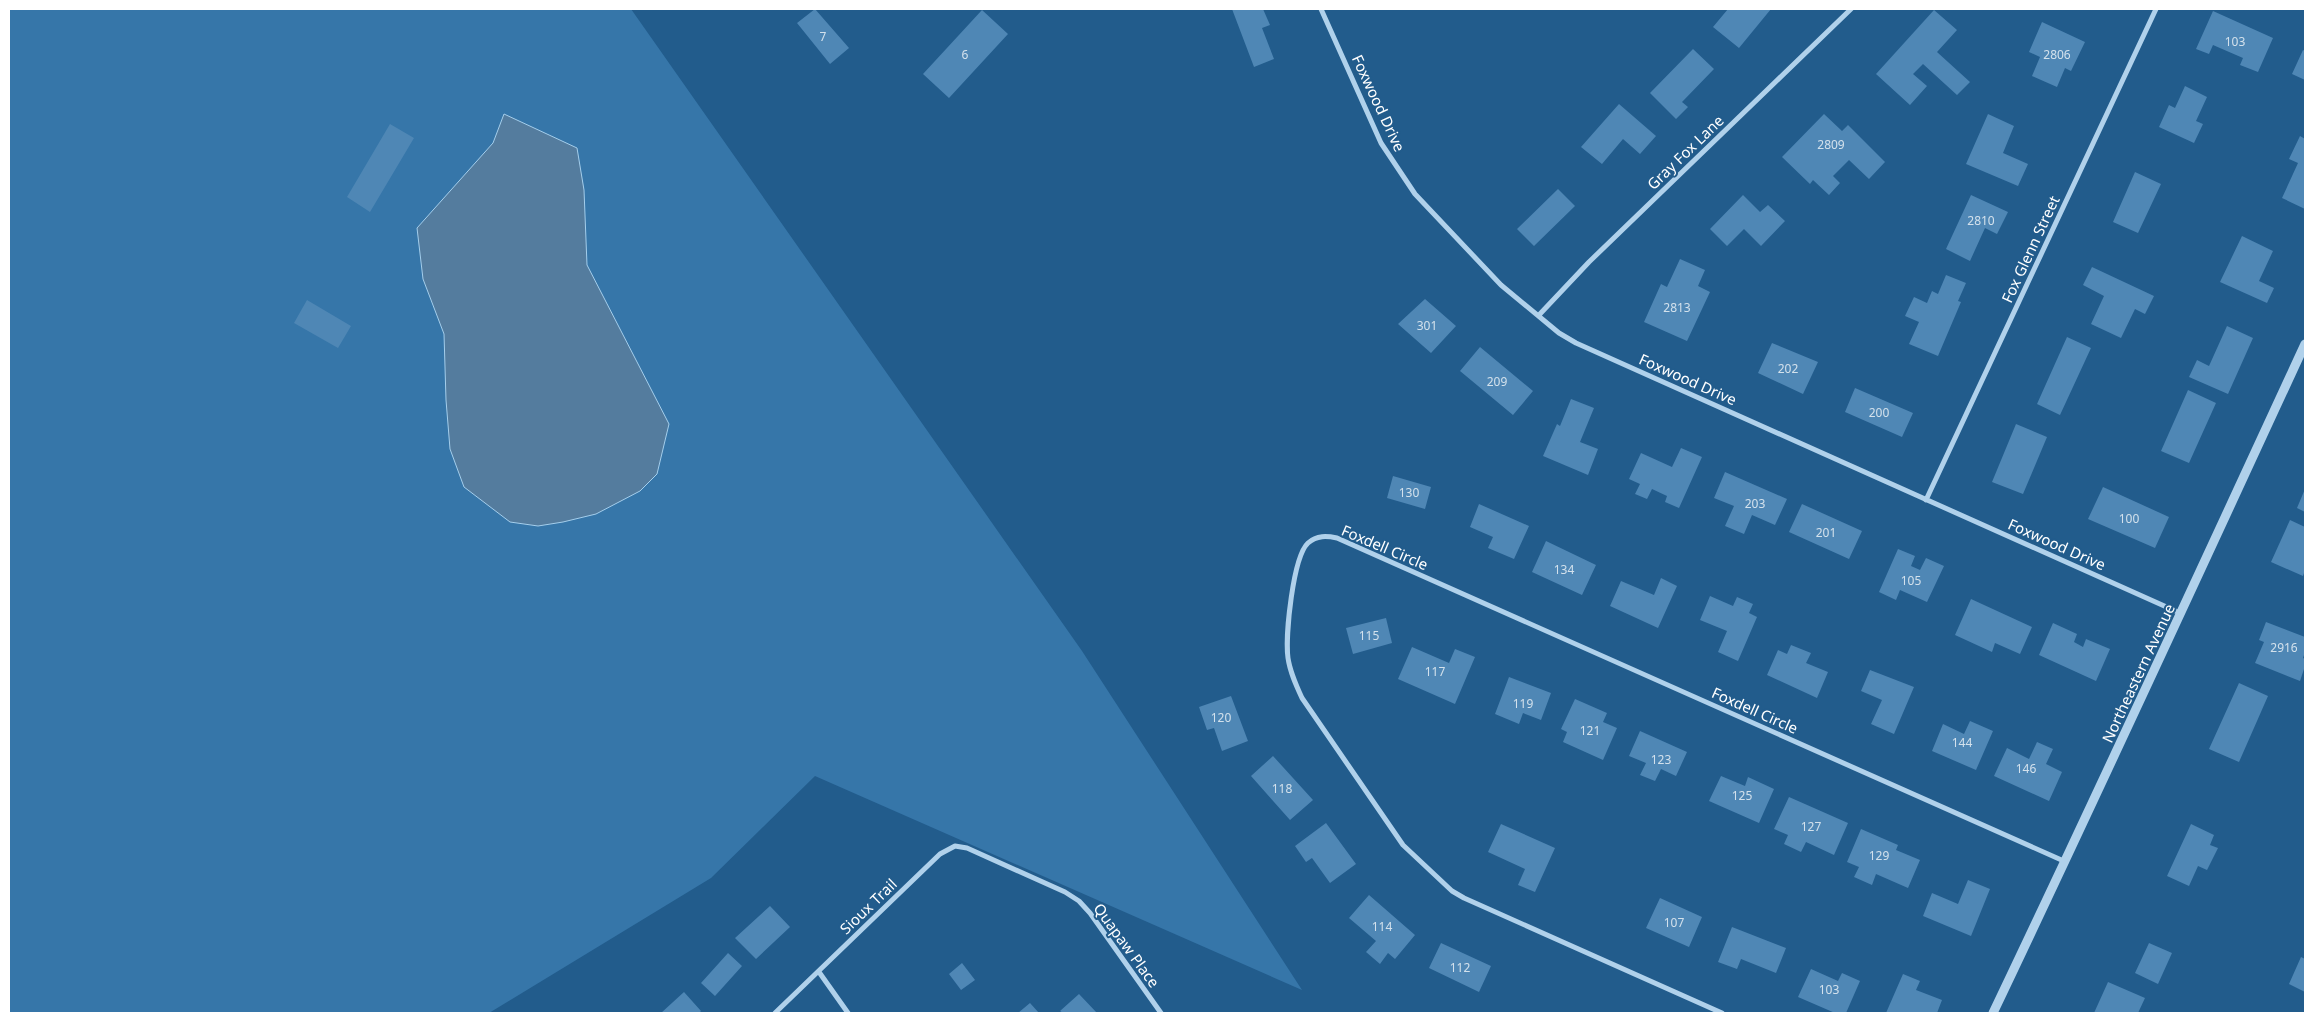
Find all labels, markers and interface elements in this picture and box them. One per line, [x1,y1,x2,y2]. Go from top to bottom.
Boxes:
house number: 7 [820,28,827,45]
house number: 103 [2225,33,2245,50]
house number: 6 [962,46,969,63]
house number: 2806 [2043,46,2071,63]
street label: Foxwood Drive [1348,51,1410,155]
street label: Gray Fox Lane [1642,110,1728,194]
house number: 2809 [1817,136,1845,153]
street label: Fox Glenn Street [1996,192,2064,306]
house number: 2810 [1967,212,1995,229]
house number: 2813 [1663,299,1691,316]
house number: 301 [1417,317,1437,334]
street label: Foxwood Drive [1636,349,1740,409]
house number: 202 [1778,360,1798,377]
house number: 209 [1487,373,1507,390]
house number: 200 [1869,404,1889,421]
house number: 130 [1399,484,1419,501]
house number: 203 [1745,495,1765,512]
house number: 100 [2119,510,2139,527]
street label: Foxwood Drive [2005,514,2109,574]
street label: Foxdell Circle [1339,520,1431,574]
house number: 201 [1816,524,1836,541]
house number: 134 [1554,561,1574,578]
house number: 105 [1901,572,1921,589]
street label: Northeastern Avenue [2097,600,2179,746]
house number: 115 [1359,627,1379,644]
house number: 2916 [2270,639,2298,656]
house number: 117 [1425,663,1445,680]
street label: Foxdell Circle [1709,682,1801,738]
house number: 119 [1513,695,1533,712]
house number: 120 [1211,709,1231,726]
house number: 121 [1580,722,1600,739]
house number: 144 [1952,734,1972,751]
house number: 123 [1651,751,1671,768]
house number: 146 [2016,760,2036,777]
house number: 118 [1272,780,1292,797]
house number: 125 [1732,787,1752,804]
house number: 127 [1801,818,1821,835]
house number: 129 [1869,847,1889,864]
street label: Sioux Trail [835,874,901,938]
street label: Quapaw Place [1090,899,1164,991]
house number: 107 [1664,914,1684,931]
house number: 114 [1372,918,1392,935]
house number: 112 [1450,959,1470,976]
house number: 103 [1819,981,1839,998]

